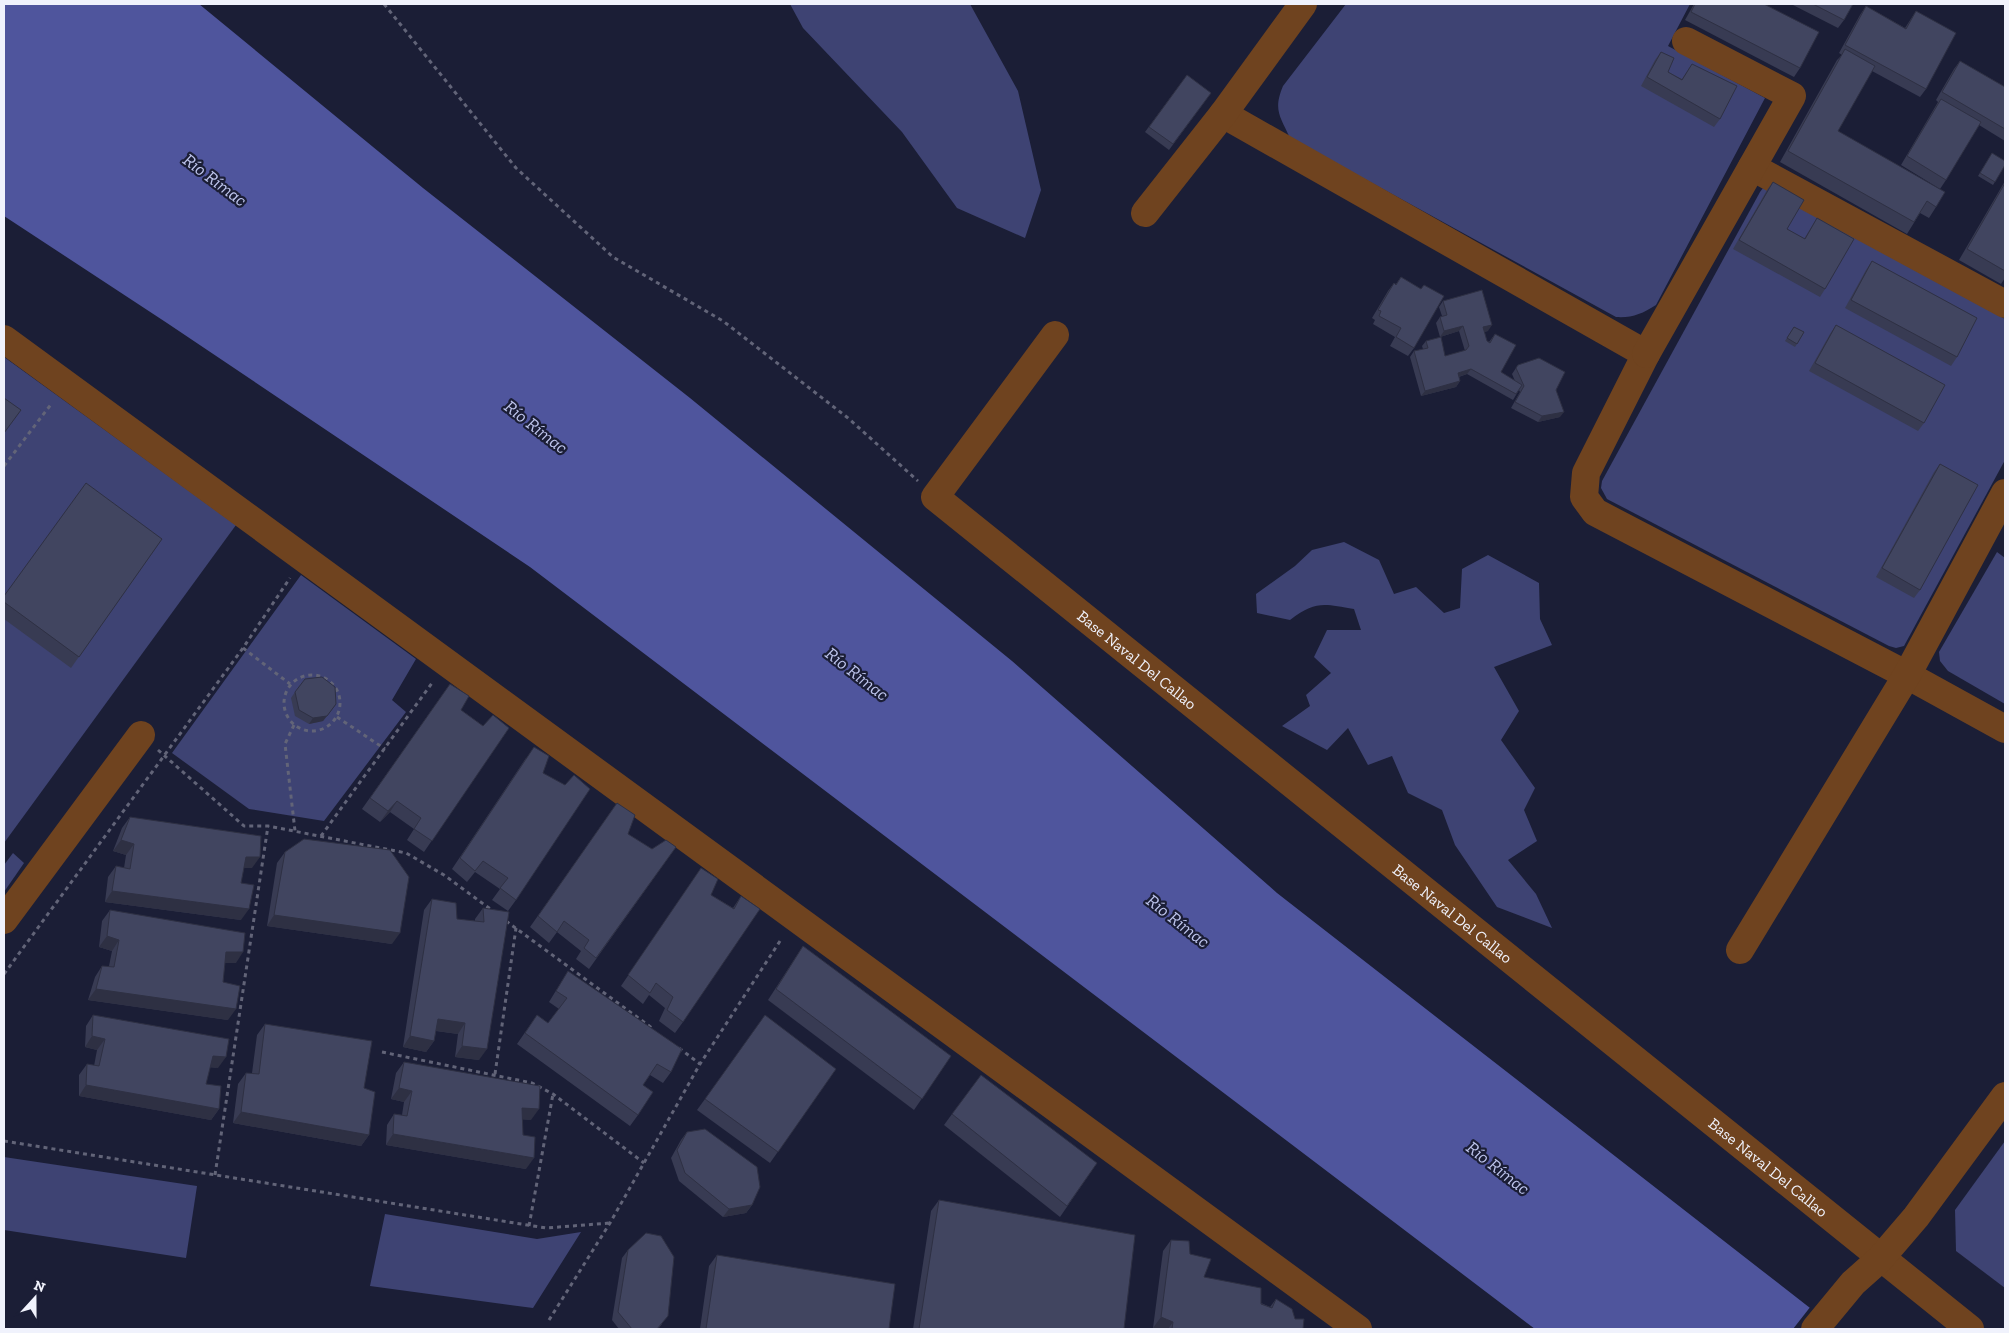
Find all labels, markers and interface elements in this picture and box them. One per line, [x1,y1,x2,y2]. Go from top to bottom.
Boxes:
water label: Río Rímac [179,149,251,211]
water label: Río Rímac [500,395,572,459]
street label: Base Naval Del Callao [1074,606,1201,713]
water label: Río Rímac [821,642,893,706]
street label: Base Naval Del Callao [1389,860,1516,967]
water label: Río Rímac [1142,889,1214,953]
street label: Base Naval Del Callao [1705,1113,1832,1221]
water label: Río Rímac [1462,1136,1534,1200]
north arrow [10,1273,60,1323]
text: N [31,1276,48,1296]

